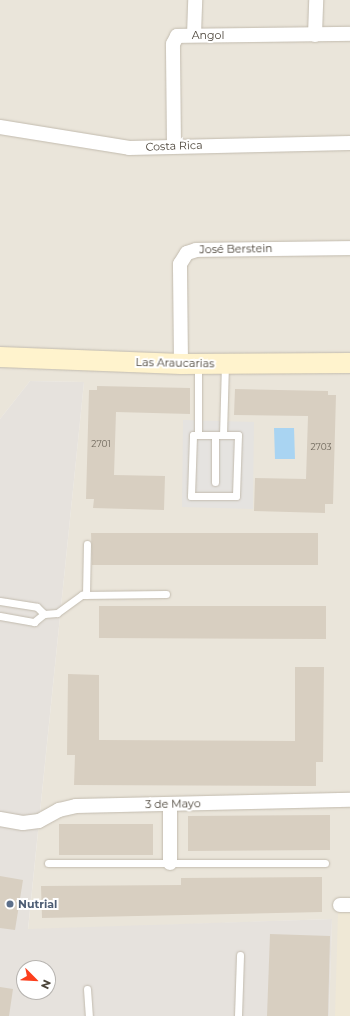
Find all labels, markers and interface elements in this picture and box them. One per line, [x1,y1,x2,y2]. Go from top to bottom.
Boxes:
street label: Angol [192,28,224,42]
street label: Costa Rica [145,138,203,154]
street label: José Berstein [199,242,273,256]
street label: Las Araucarias [136,356,214,370]
house number: 2701 [91,439,111,449]
house number: 2703 [310,442,332,452]
street label: 3 de Mayo [145,797,201,811]
place label: Nutrial [18,897,57,911]
marker: Nutrial [5,899,15,909]
north arrow [16,960,56,1000]
text: N [38,978,54,991]

